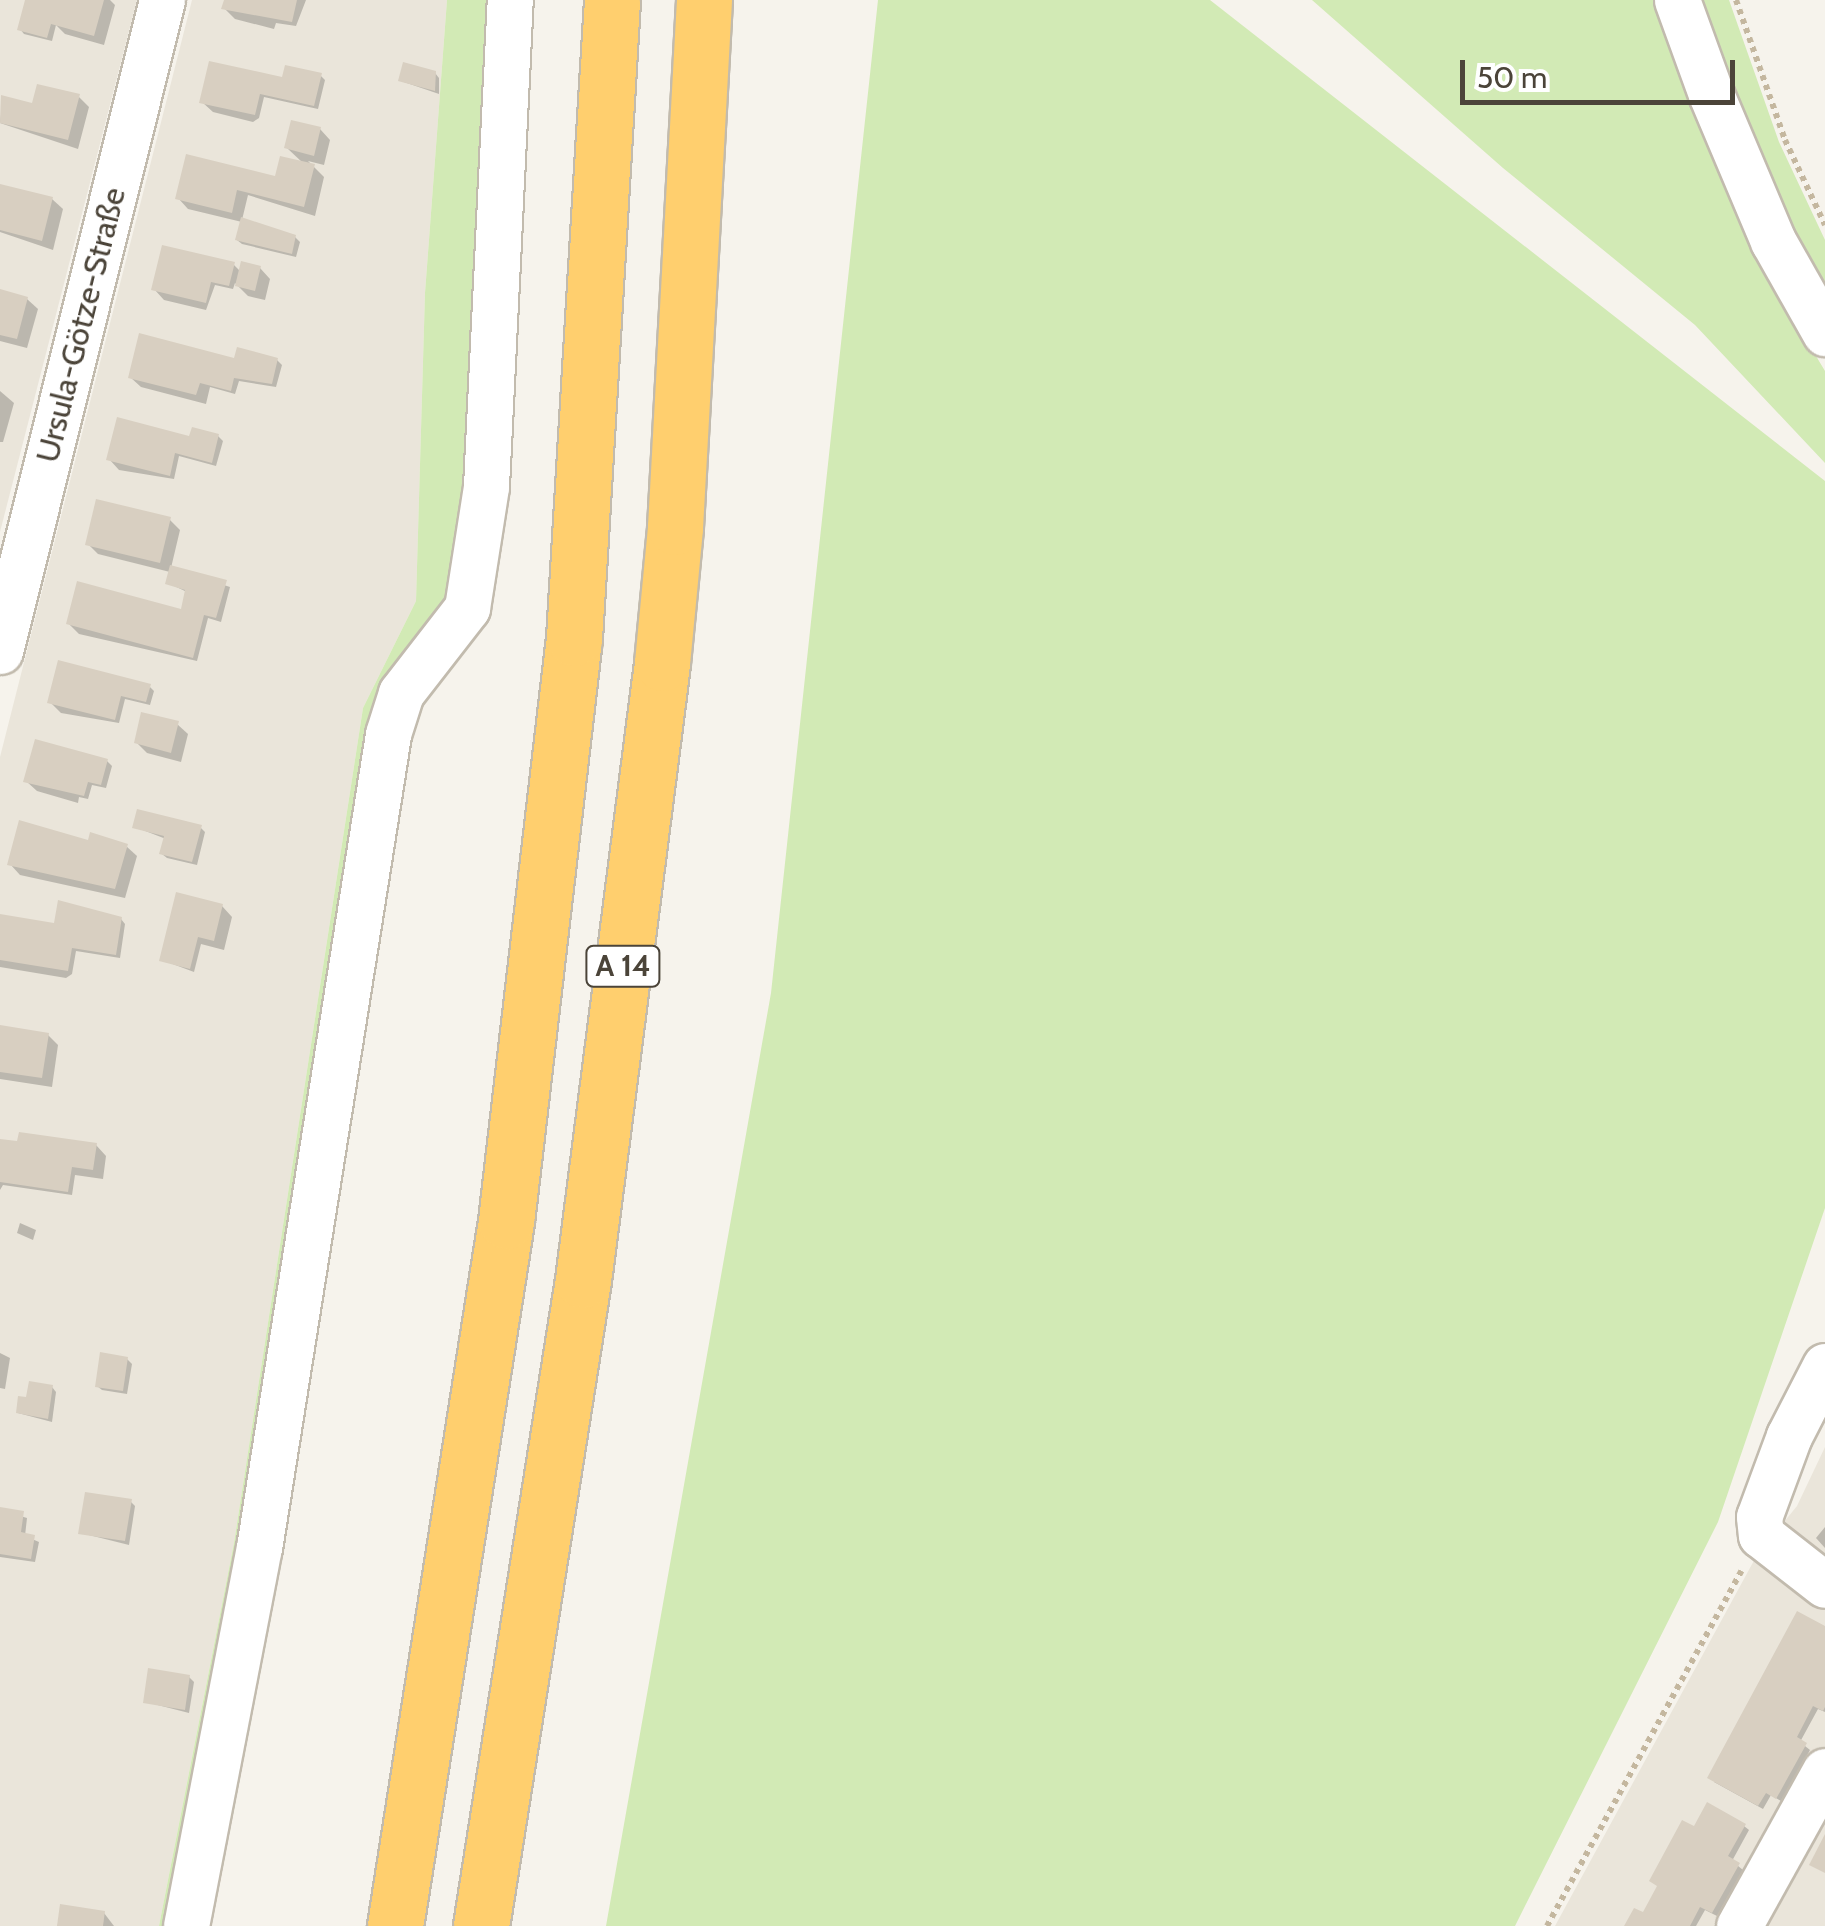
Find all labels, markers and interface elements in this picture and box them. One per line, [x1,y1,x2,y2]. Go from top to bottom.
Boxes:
scale bar [1465,40,1740,102]
text: 50 m [1477,59,1547,96]
street label: Ursula-Götze-Straße [28,184,134,466]
road number: A 14 [583,941,663,991]

